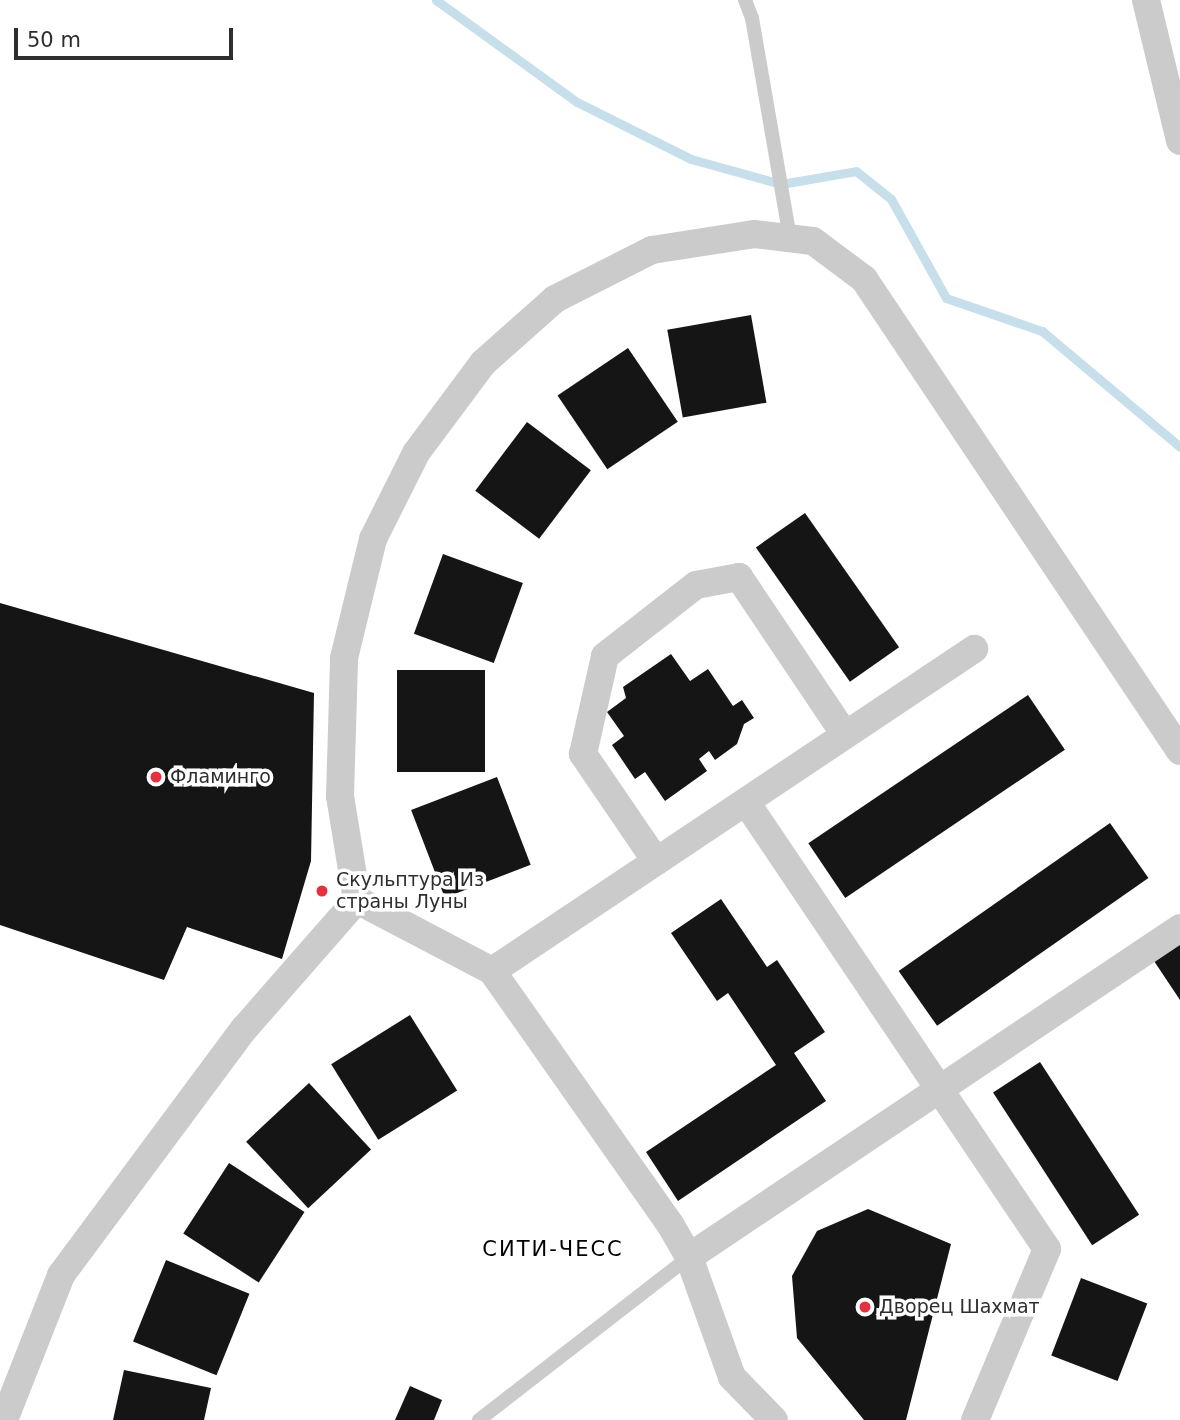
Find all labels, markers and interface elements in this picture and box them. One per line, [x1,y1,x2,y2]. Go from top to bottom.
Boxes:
scale bar [18,14,236,58]
text: 50 m [27,28,81,52]
place label: Фламинго [170,766,271,788]
marker: Фламинго [148,769,164,785]
place label: Скульптура Из страны Луны [336,869,484,913]
marker: Скульптура Из страны Луны [314,883,330,899]
district label: СИТИ-ЧЕСС [483,1236,623,1262]
place label: Дворец Шахмат [879,1296,1040,1318]
marker: Дворец Шахмат [857,1299,873,1315]

